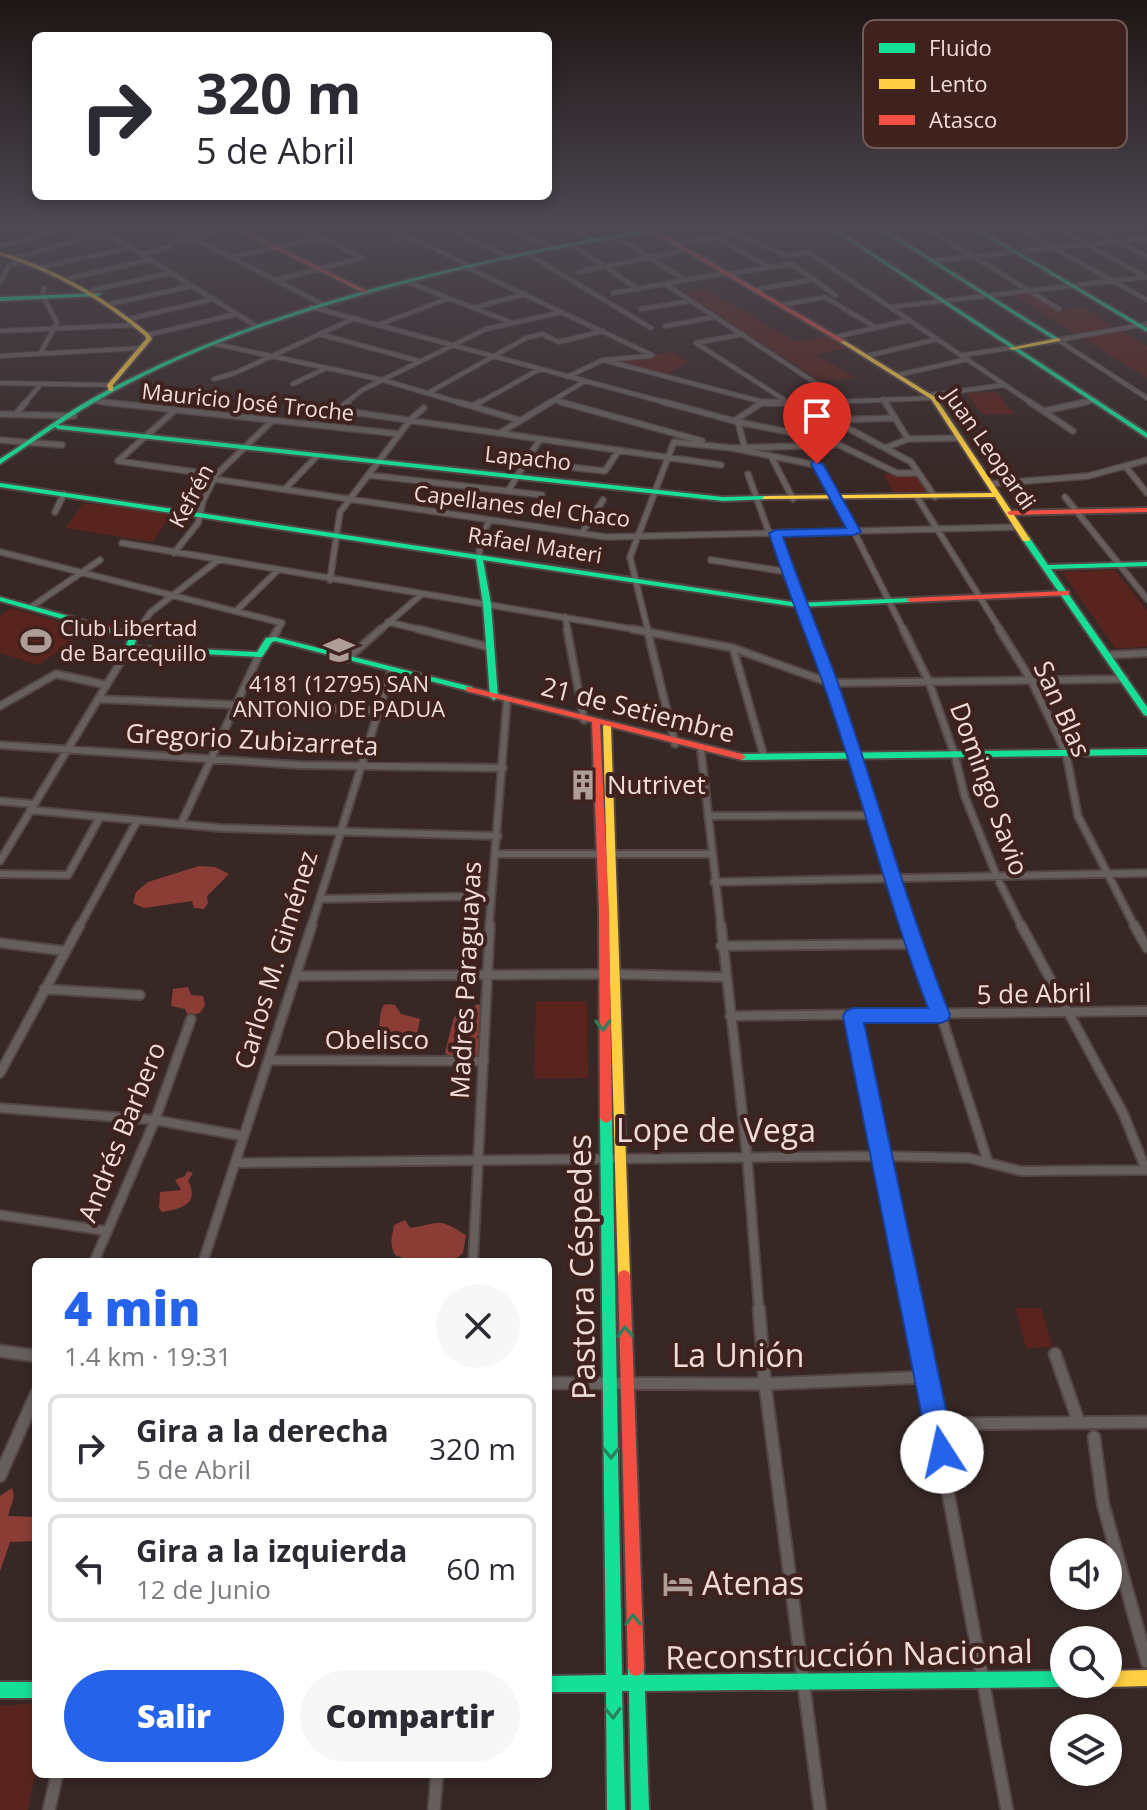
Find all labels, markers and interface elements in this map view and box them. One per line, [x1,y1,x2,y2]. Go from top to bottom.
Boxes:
legend [863,20,1127,148]
text: Fluido [929,32,992,62]
text: 320 m [196,54,362,130]
icon: right [64,64,168,168]
text: Lento [929,68,987,98]
text: Atasco [929,104,997,134]
text: 5 de Abril [196,126,355,175]
street label: Mauricio José Troche [140,375,356,427]
street label: Juan Leopardi [937,380,1044,515]
pin [783,382,851,464]
icon: arrive [795,394,839,438]
street label: Lapacho [483,438,573,476]
street label: Kefrén [161,458,219,533]
street label: Capellanes del Chaco [412,477,632,533]
street label: Rafael Materi [466,519,605,569]
place label: Club Libertad de Barcequillo [60,612,207,667]
sports icon: Club Libertad de Barcequillo [19,624,53,658]
school or university icon: 4181 (12795) SAN ANTONIO DE PADUA [322,633,356,667]
street label: San Blas [1026,655,1100,762]
place label: 4181 (12795) SAN ANTONIO DE PADUA [233,668,445,723]
street label: 21 de Setiembre [538,668,739,750]
street label: Domingo Savio [942,697,1038,880]
street label: Gregorio Zubizarreta [125,714,379,764]
place label: Nutrivet [607,766,706,802]
building icon: Nutrivet [566,768,600,802]
street label: Carlos M. Giménez [225,846,325,1073]
street label: Madres Paraguayas [441,860,489,1100]
street label: 5 de Abril [976,974,1092,1012]
one-way arrow [594,1019,612,1032]
street label: Obelisco [325,1021,429,1057]
street label: Andrés Barbero [69,1036,174,1227]
street label: Lope de Vega [616,1108,816,1151]
street label: Pastora Céspedes [557,1134,604,1400]
text: 4 min [64,1275,200,1340]
button: close [436,1284,520,1368]
one-way arrow [617,1325,634,1338]
street label: La Unión [672,1333,804,1376]
text: 1.4 km · 19:31 [64,1338,232,1374]
text: Gira a la derecha [136,1410,389,1451]
position arrow [900,1410,984,1494]
icon: right [68,1426,112,1470]
text: 320 m [429,1428,516,1469]
one-way arrow [602,1447,620,1460]
text: 5 de Abril [136,1451,251,1487]
text: Gira a la izquierda [136,1530,408,1571]
map controls [1050,1538,1122,1786]
button: sound [1050,1538,1122,1610]
icon: left [68,1546,112,1590]
text: 60 m [446,1548,516,1589]
place label: Atenas [702,1561,804,1604]
hotel icon: Atenas [661,1567,695,1601]
text: 12 de Junio [136,1571,271,1607]
one-way arrow [625,1613,642,1626]
button: search [1050,1626,1122,1698]
street label: Reconstrucción Nacional [665,1629,1033,1678]
button: Salir [64,1670,284,1762]
button: Compartir [300,1670,520,1762]
one-way arrow [604,1707,621,1720]
button: layers [1050,1714,1122,1786]

